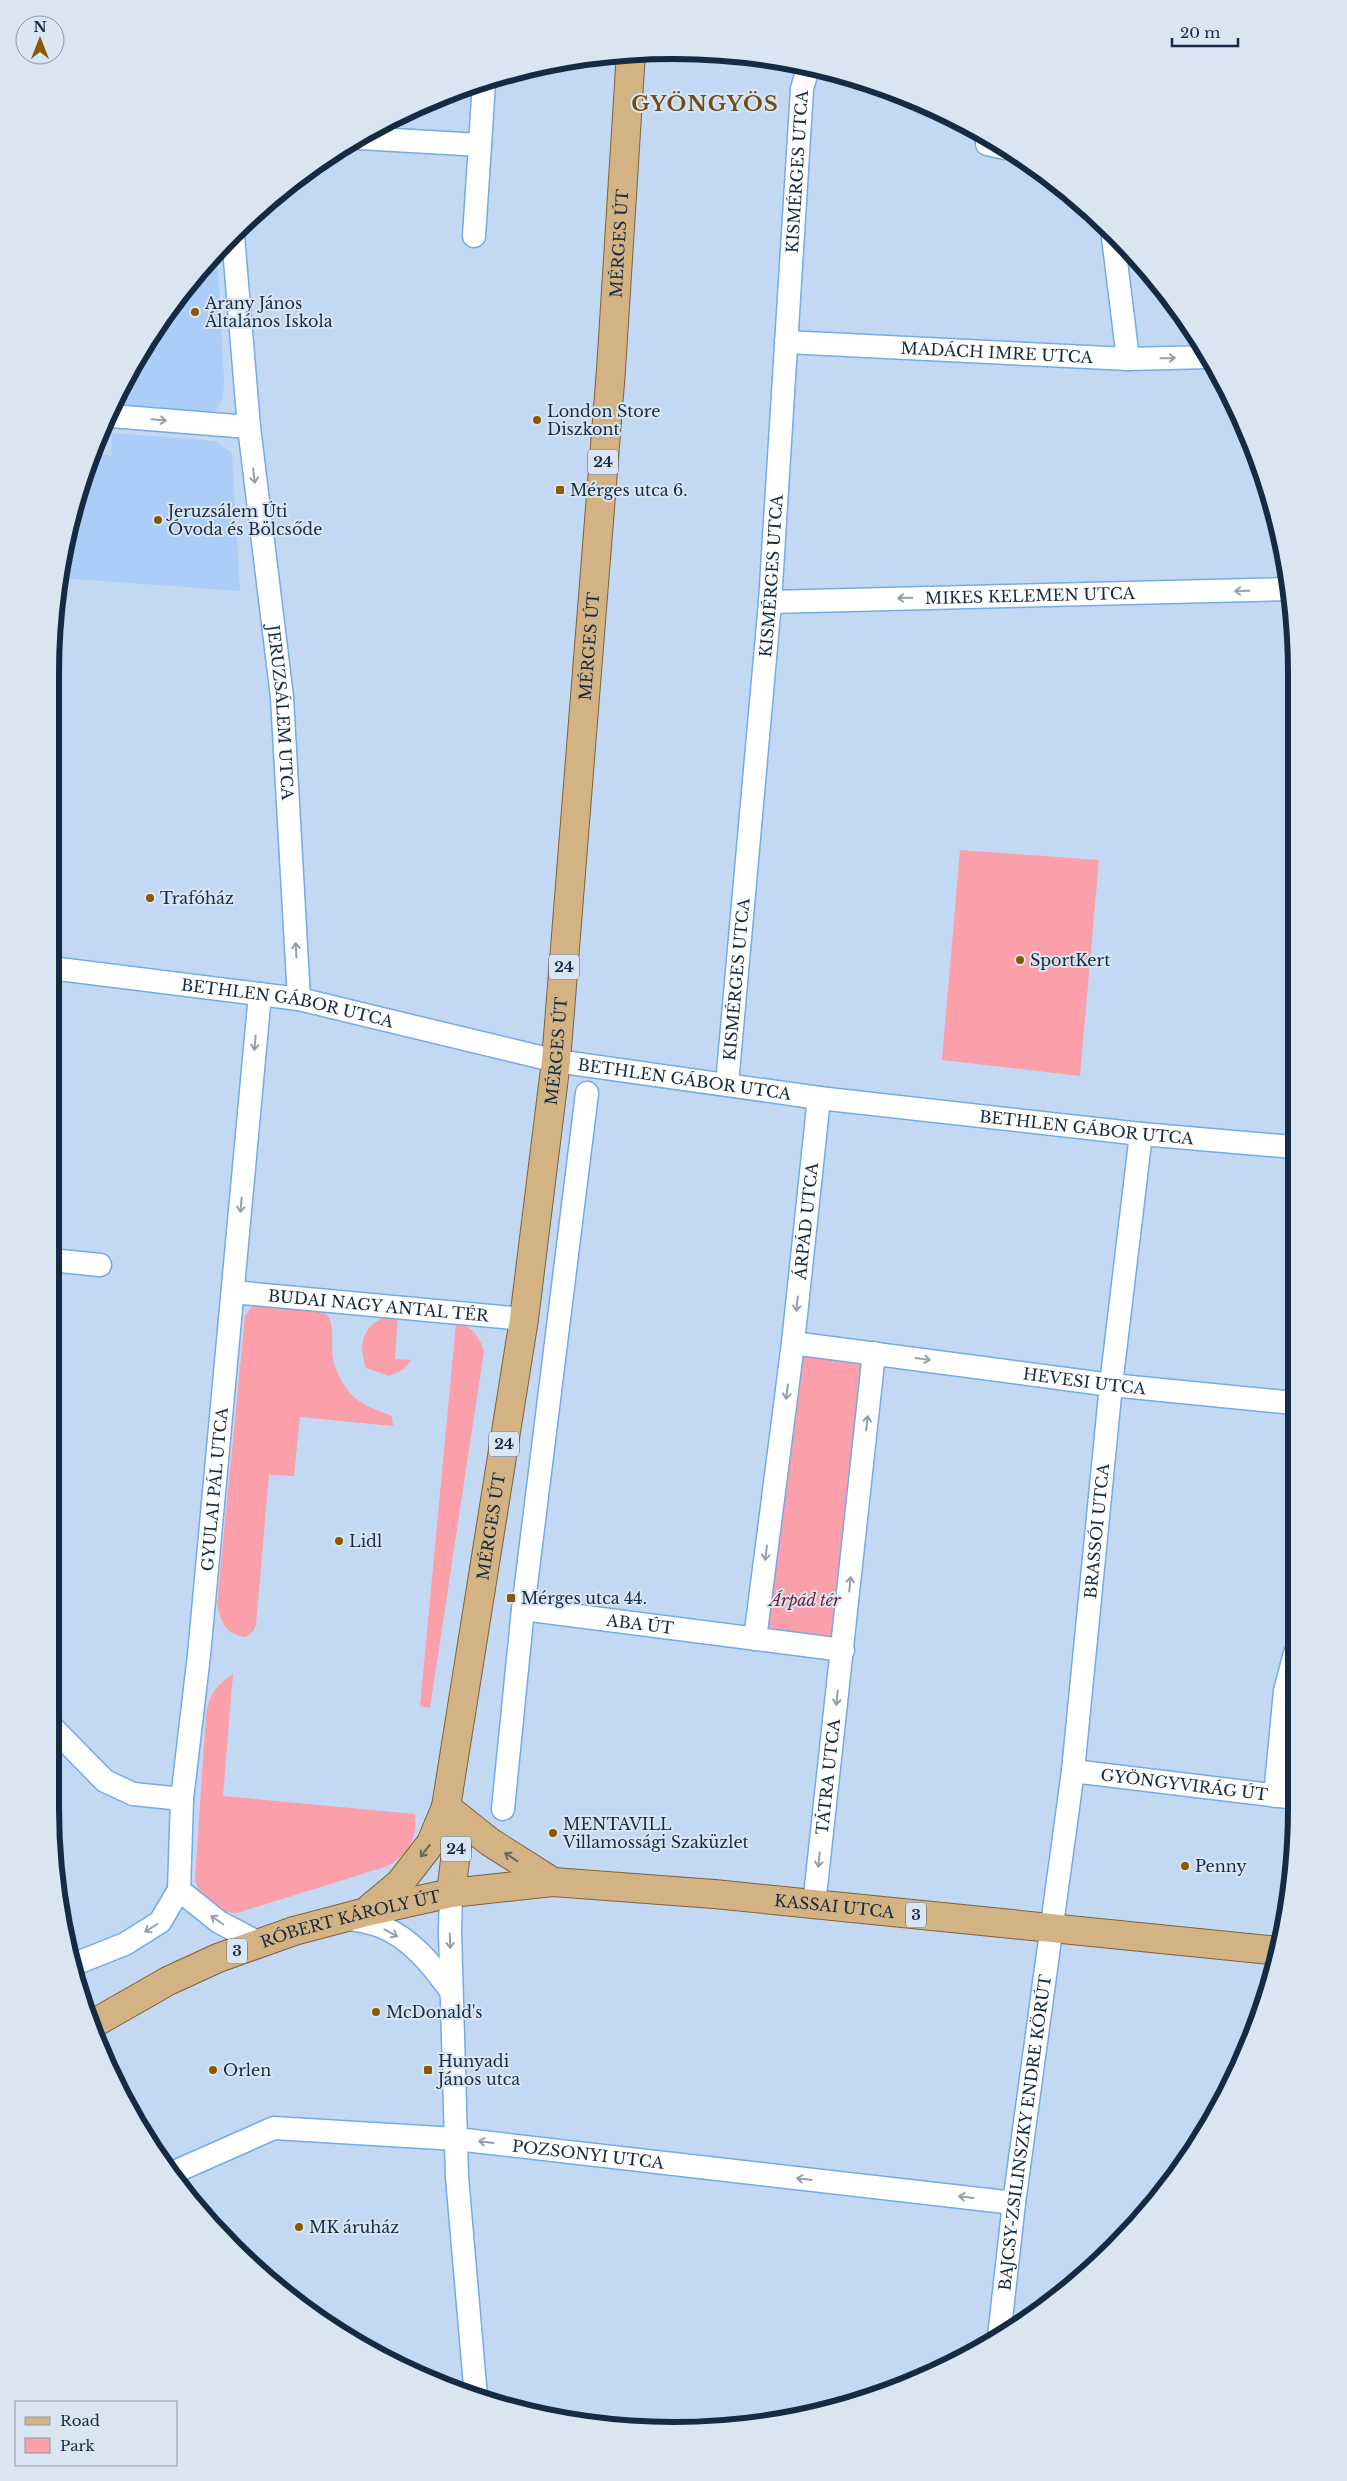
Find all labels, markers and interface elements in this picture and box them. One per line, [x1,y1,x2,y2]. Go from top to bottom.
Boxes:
north arrow [15,15,65,65]
scale bar [1172,15,1238,47]
text: N [33,18,47,36]
text: 20 m [1180,23,1220,42]
street label: KISMÉRGES UTCA [782,89,812,254]
district label: GYÖNGYÖS [631,91,779,117]
street label: MÉRGES ÚT [606,189,632,298]
place label: Arany János Általános Iskola [204,293,333,331]
marker: Arany János Általános Iskola [189,306,201,318]
street label: MADÁCH IMRE UTCA [900,338,1094,367]
one-way arrow [1160,353,1176,363]
place label: London Store Diszkont [547,401,660,439]
marker: London Store Diszkont [531,414,543,426]
one-way arrow [151,416,167,425]
road number: 24 [588,450,618,474]
one-way arrow [249,468,259,484]
place label: Mérges utca 6. [570,480,688,500]
marker: Mérges utca 6. [554,484,566,496]
street label: KISMÉRGES UTCA [755,493,787,658]
place label: Jeruzsálem Úti Óvoda és Bölcsőde [166,501,322,539]
marker: Jeruzsálem Úti Óvoda és Bölcsőde [152,514,164,526]
street label: MIKES KELEMEN UTCA [925,583,1136,608]
one-way arrow [1234,586,1250,595]
street label: MÉRGES ÚT [575,591,603,701]
one-way arrow [897,594,913,603]
street label: JERUZSÁLEM UTCA [263,622,298,801]
place label: Trafóház [160,888,234,908]
marker: Trafóház [144,892,156,904]
street label: KISMÉRGES UTCA [719,897,754,1062]
one-way arrow [292,942,301,958]
place label: SportKert [1030,950,1110,970]
road number: 24 [549,954,579,980]
marker: SportKert [1014,954,1026,966]
street label: BETHLEN GÁBOR UTCA [180,974,396,1032]
street label: MÉRGES ÚT [541,996,571,1106]
one-way arrow [251,1035,260,1051]
street label: BETHLEN GÁBOR UTCA [576,1054,793,1104]
street label: BETHLEN GÁBOR UTCA [978,1106,1195,1149]
street label: ÁRPÁD UTCA [790,1161,822,1282]
one-way arrow [236,1196,246,1212]
street label: BUDAI NAGY ANTAL TÉR [267,1285,491,1326]
one-way arrow [792,1295,802,1311]
one-way arrow [914,1355,930,1365]
street label: HEVESI UTCA [1022,1363,1148,1398]
one-way arrow [782,1383,792,1399]
street label: GYULAI PÁL UTCA [197,1406,232,1572]
one-way arrow [862,1415,872,1431]
road number: 24 [489,1432,519,1456]
street label: BRASSÓI UTCA [1080,1462,1113,1600]
street label: MÉRGES ÚT [472,1471,509,1582]
place label: Lidl [349,1531,382,1551]
marker: Lidl [333,1535,345,1547]
one-way arrow [761,1545,771,1561]
one-way arrow [845,1576,855,1592]
place label: Mérges utca 44. [521,1588,647,1608]
park label: Árpád tér [768,1590,841,1610]
marker: Mérges utca 44. [505,1592,517,1604]
street label: ABA ÚT [604,1610,675,1638]
one-way arrow [832,1690,842,1706]
street label: TÁTRA UTCA [812,1717,844,1836]
street label: GYÖNGYVIRÁG ÚT [1100,1764,1269,1805]
place label: MENTAVILL Villamossági Szaküzlet [562,1814,749,1852]
marker: MENTAVILL Villamossági Szaküzlet [547,1827,559,1839]
road number: 24 [441,1836,471,1862]
one-way arrow [419,1844,430,1857]
one-way arrow [505,1851,519,1861]
one-way arrow [814,1852,824,1868]
place label: Penny [1195,1856,1247,1876]
marker: Penny [1179,1860,1191,1872]
street label: RÓBERT KÁROLY ÚT [258,1886,442,1952]
street label: KASSAI UTCA [773,1890,896,1922]
road number: 3 [906,1902,926,1928]
one-way arrow [210,1915,224,1925]
one-way arrow [144,1923,158,1934]
one-way arrow [384,1928,398,1938]
one-way arrow [445,1933,455,1949]
road number: 3 [227,1938,247,1964]
street label: BAJCSY-ZSILINSZKY ENDRE KÖRÚT [994,1973,1055,2292]
place label: McDonald's [386,2002,483,2022]
marker: McDonald's [370,2006,382,2018]
place label: Hunyadi János utca [436,2051,520,2089]
place label: Orlen [223,2060,271,2080]
marker: Orlen [207,2064,219,2076]
marker: Hunyadi János utca [422,2064,434,2076]
street label: POZSONYI UTCA [511,2136,666,2173]
one-way arrow [479,2137,495,2147]
one-way arrow [796,2174,812,2184]
one-way arrow [958,2192,974,2202]
place label: MK áruház [309,2217,399,2237]
marker: MK áruház [293,2221,305,2233]
legend [15,2401,178,2466]
text: Road [60,2411,100,2430]
text: Park [60,2436,96,2455]

